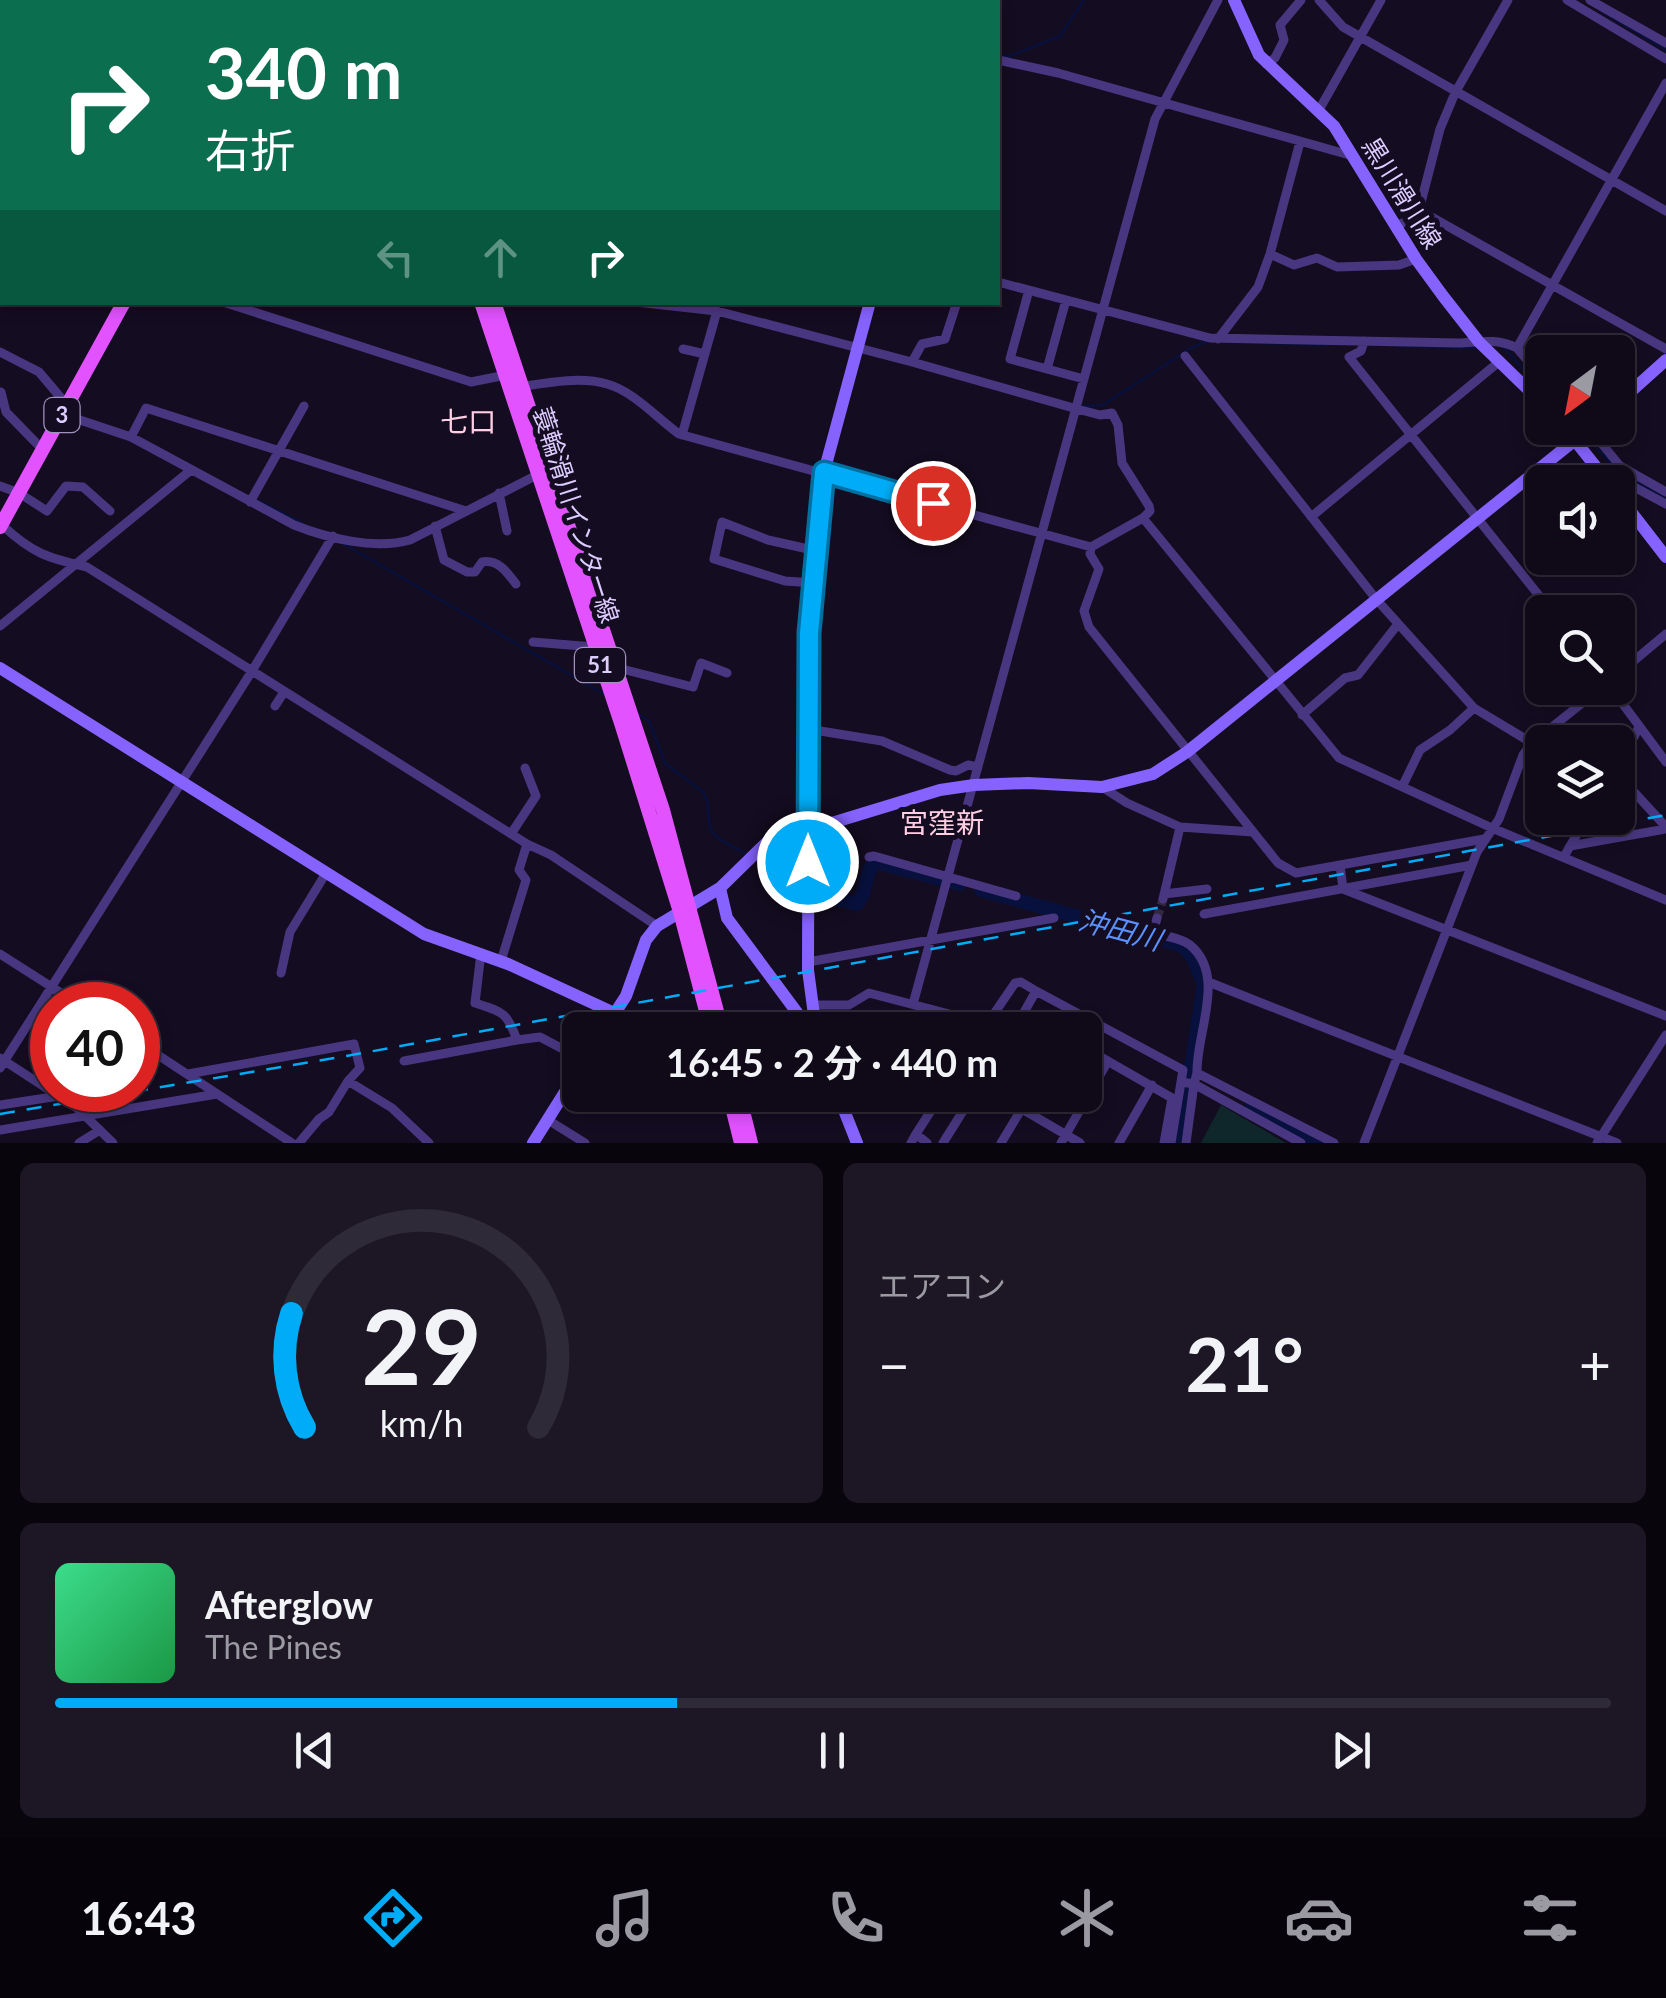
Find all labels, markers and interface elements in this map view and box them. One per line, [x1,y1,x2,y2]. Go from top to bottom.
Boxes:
text: 340 m [205,30,402,114]
icon: right [40,40,170,170]
text: 右折 [205,123,295,177]
street label: 黒川滑川線 [1357,132,1449,253]
icon: left [368,230,423,285]
icon: ahead [473,230,528,285]
icon: right [578,230,633,285]
north arrow [1525,335,1635,445]
map controls [1525,335,1635,835]
road number: 3 [44,398,80,432]
street label: 蓑輪滑川インター線 [528,403,626,626]
district label: 七口 [440,404,496,438]
pin [891,461,976,546]
button: sound [1525,465,1635,575]
icon: arrive [906,476,961,531]
button: search [1525,595,1635,705]
road number: 51 [575,648,625,682]
button: layers [1525,725,1635,835]
district label: 宮窪新 [900,805,984,839]
position arrow [756,810,860,914]
water label: 沖田川 [1075,902,1168,957]
speed limit sign: 40 [30,982,160,1112]
text: 16:45 · 2 分 · 440 m [666,1039,998,1085]
text: エアコン [878,1266,1006,1305]
text: 29 [361,1282,482,1407]
text: 21° [1185,1318,1304,1408]
text: − [878,1331,910,1397]
text: + [1579,1331,1611,1397]
text: km/h [380,1402,463,1445]
text: Afterglow [205,1581,373,1627]
text: The Pines [205,1627,342,1666]
icon: previous [287,1723,342,1778]
icon: pause [805,1723,860,1778]
icon: next [1324,1723,1379,1778]
icon: directions [358,1883,428,1953]
icon: music [590,1883,660,1953]
icon: phone [821,1883,891,1953]
icon: climate [1052,1883,1122,1953]
icon: car [1284,1883,1354,1953]
icon: filters [1515,1883,1585,1953]
text: 16:43 [81,1891,197,1945]

